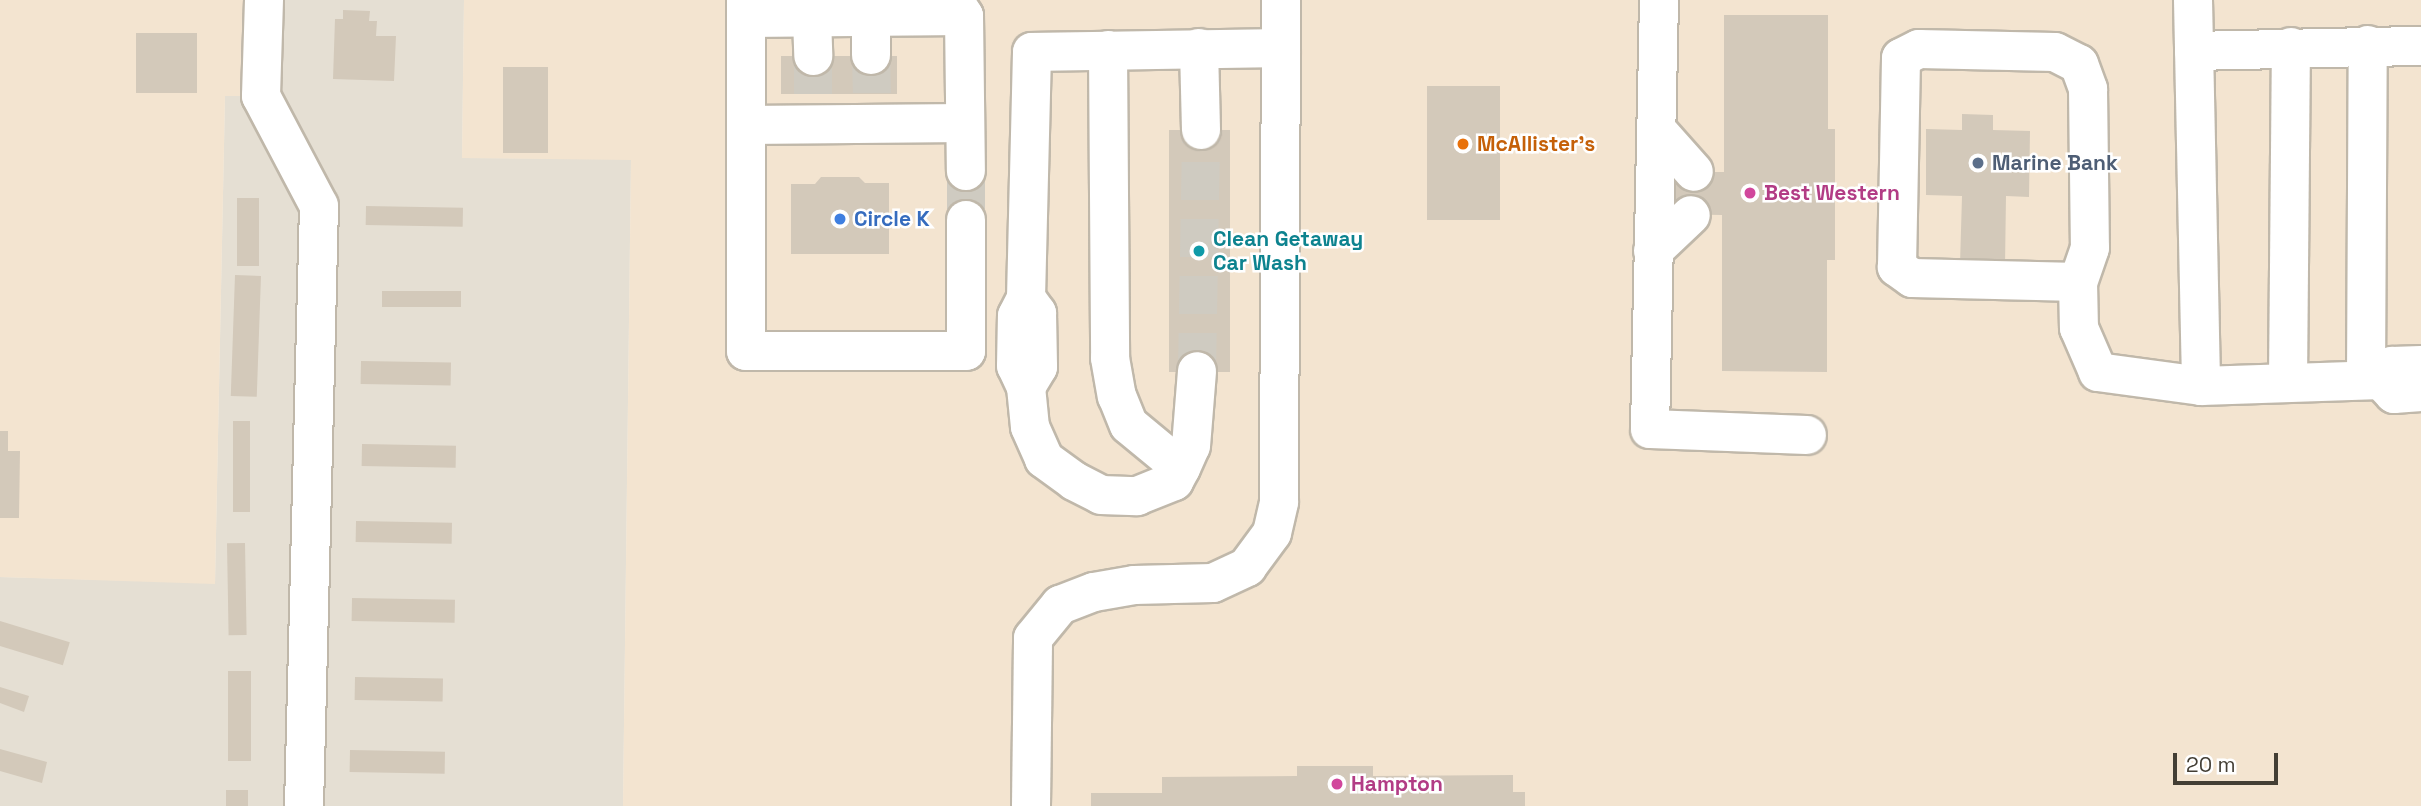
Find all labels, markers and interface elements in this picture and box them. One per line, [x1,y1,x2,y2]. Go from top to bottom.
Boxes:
place label: McAllister's [1477,131,1595,157]
marker: McAllister's [1455,136,1471,152]
place label: Marine Bank [1992,150,2118,176]
marker: Marine Bank [1970,155,1986,171]
place label: Best Western [1764,180,1900,206]
marker: Best Western [1742,185,1758,201]
place label: Circle K [854,206,930,232]
marker: Circle K [832,211,848,227]
place label: Clean Getaway Car Wash [1213,226,1363,276]
marker: Clean Getaway Car Wash [1191,243,1207,259]
scale bar [2176,740,2281,784]
text: 20 m [2186,751,2236,778]
place label: Hampton [1351,771,1443,797]
marker: Hampton [1329,776,1345,792]

